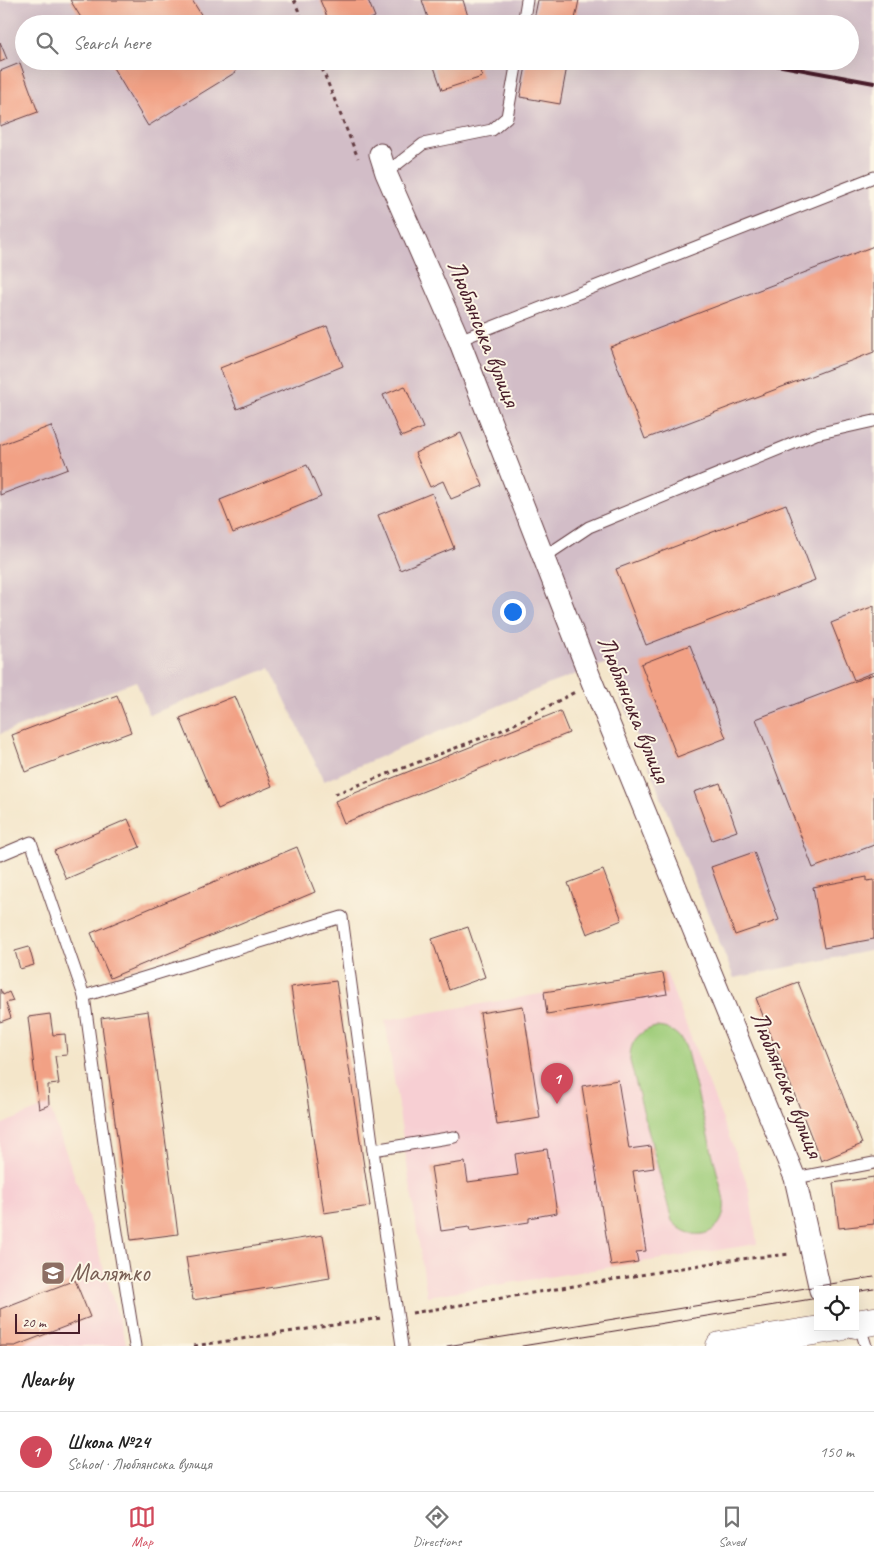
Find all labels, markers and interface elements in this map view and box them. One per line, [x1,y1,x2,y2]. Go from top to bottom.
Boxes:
search box [15,15,859,70]
icon: search [33,29,61,57]
text: Search here [73,31,150,55]
street label: Люблянська вулиця [440,255,529,413]
your location [500,599,526,625]
street label: Люблянська вулиця [590,631,679,789]
street label: Люблянська вулиця [743,1006,832,1164]
pin: 1 [541,1063,573,1104]
place label: Малятко [70,1257,151,1289]
school or university icon: Малятко [40,1260,66,1286]
map controls [814,1286,859,1331]
button: locate [814,1286,859,1331]
scale bar [15,1311,80,1334]
text: 20 m [22,1314,46,1331]
text: Nearby [20,1366,73,1392]
text: Школа №24 [67,1430,150,1454]
text: 1 [32,1442,40,1462]
text: 150 m [820,1442,854,1462]
text: School · Люблянська вулиця [67,1454,212,1474]
tab: Map [128,1503,156,1550]
tab: Directions [413,1503,461,1550]
tab: Saved [718,1503,746,1550]

